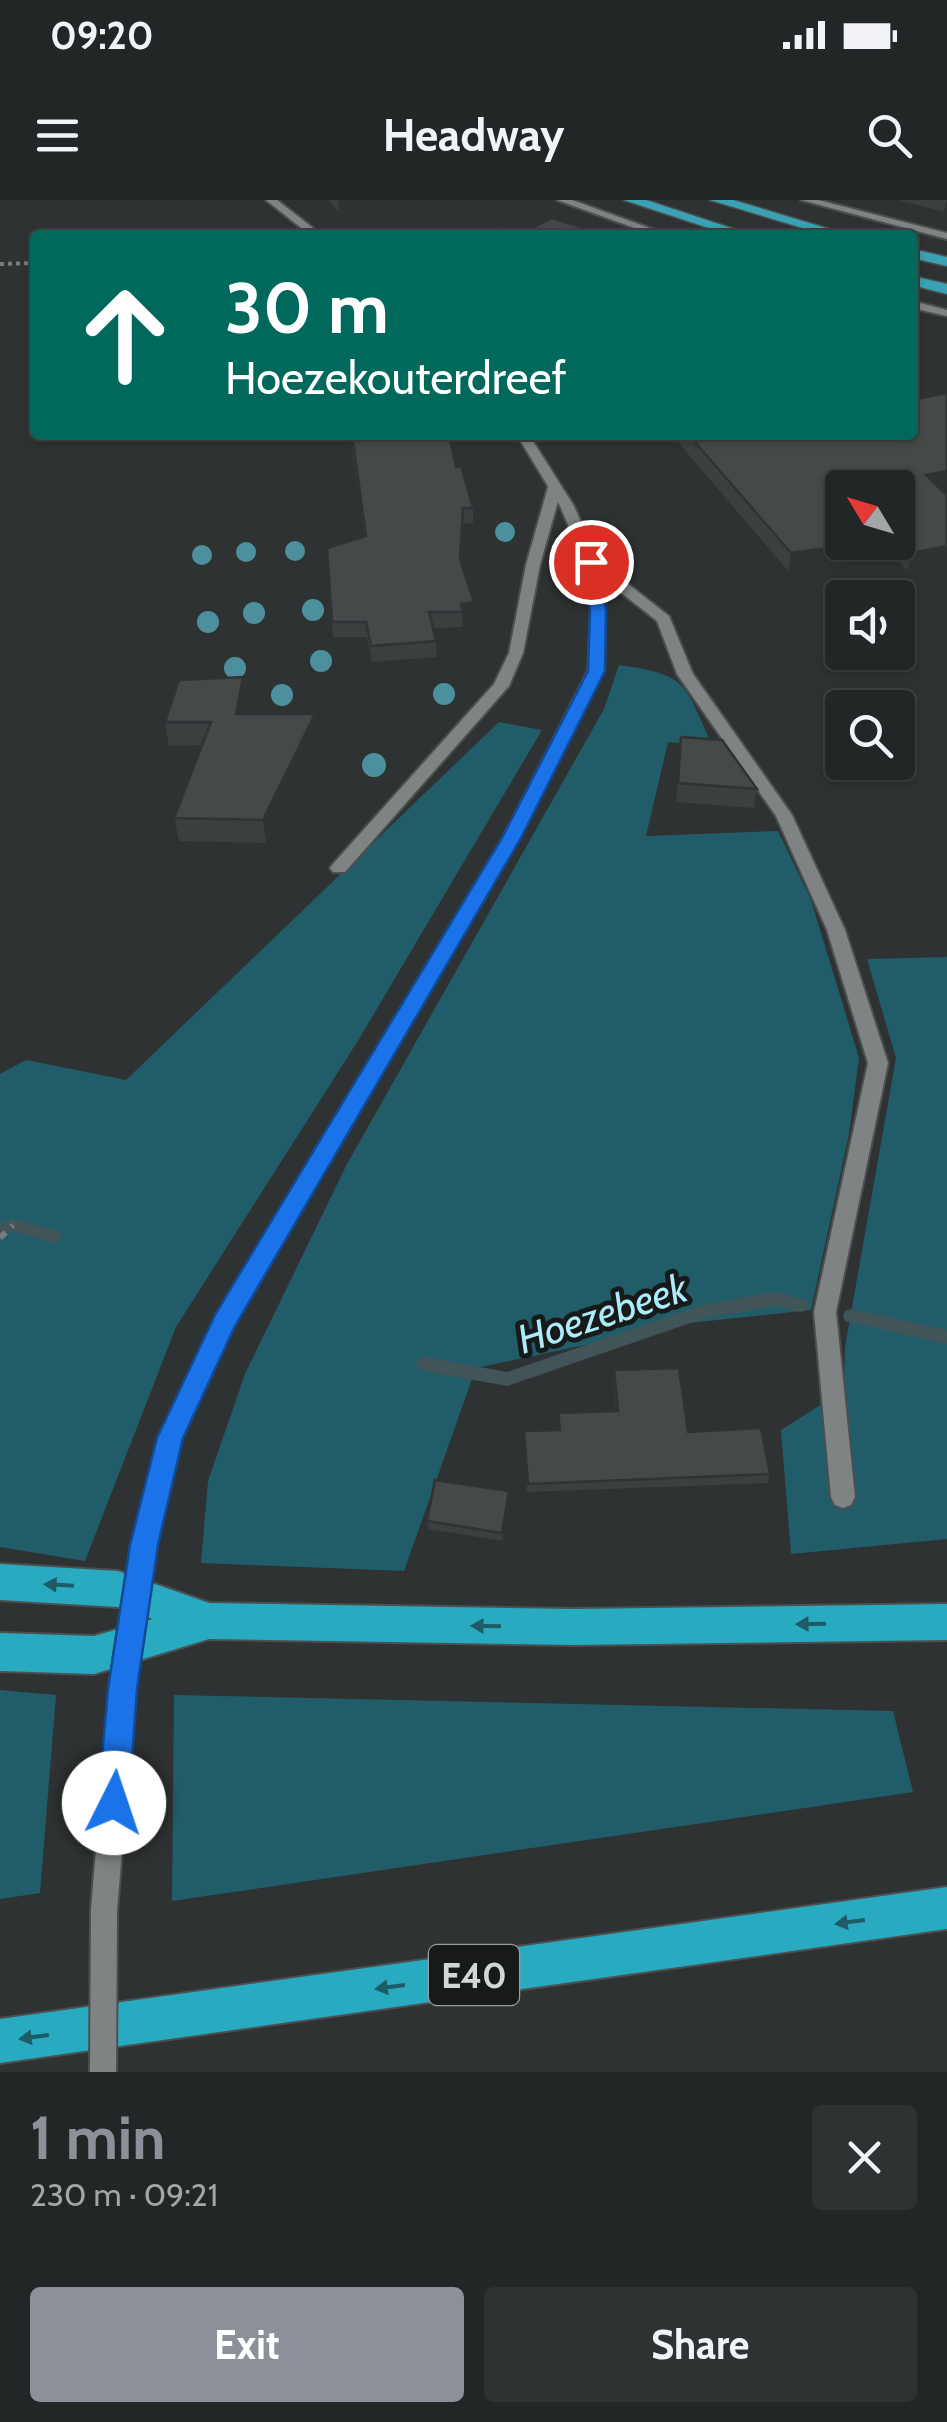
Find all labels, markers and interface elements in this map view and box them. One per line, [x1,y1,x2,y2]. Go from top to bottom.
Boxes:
text: 09:20 [50,12,154,59]
icon: menu [30,108,85,163]
text: Headway [383,108,564,162]
icon: search [862,108,917,163]
text: 30 m [225,265,389,351]
icon: ahead [60,270,190,400]
text: Hoezekouterdreef [225,351,566,405]
north arrow [825,470,915,560]
map controls [825,470,915,780]
pin [549,520,634,605]
icon: arrive [564,535,619,590]
button: sound [825,580,915,670]
button: search [825,690,915,780]
water label: Hoezebeek [511,1262,695,1363]
one-way arrow [42,1577,74,1593]
one-way arrow [794,1616,826,1632]
one-way arrow [469,1618,501,1634]
position arrow [62,1751,166,1855]
one-way arrow [834,1914,866,1930]
road number: E40 [429,1945,519,2005]
one-way arrow [374,1979,405,1995]
one-way arrow [17,2029,49,2045]
text: 1 min [30,2101,165,2174]
button: close [812,2105,917,2210]
text: 230 m · 09:21 [30,2175,218,2214]
button: Exit [30,2287,464,2402]
button: Share [484,2287,917,2402]

